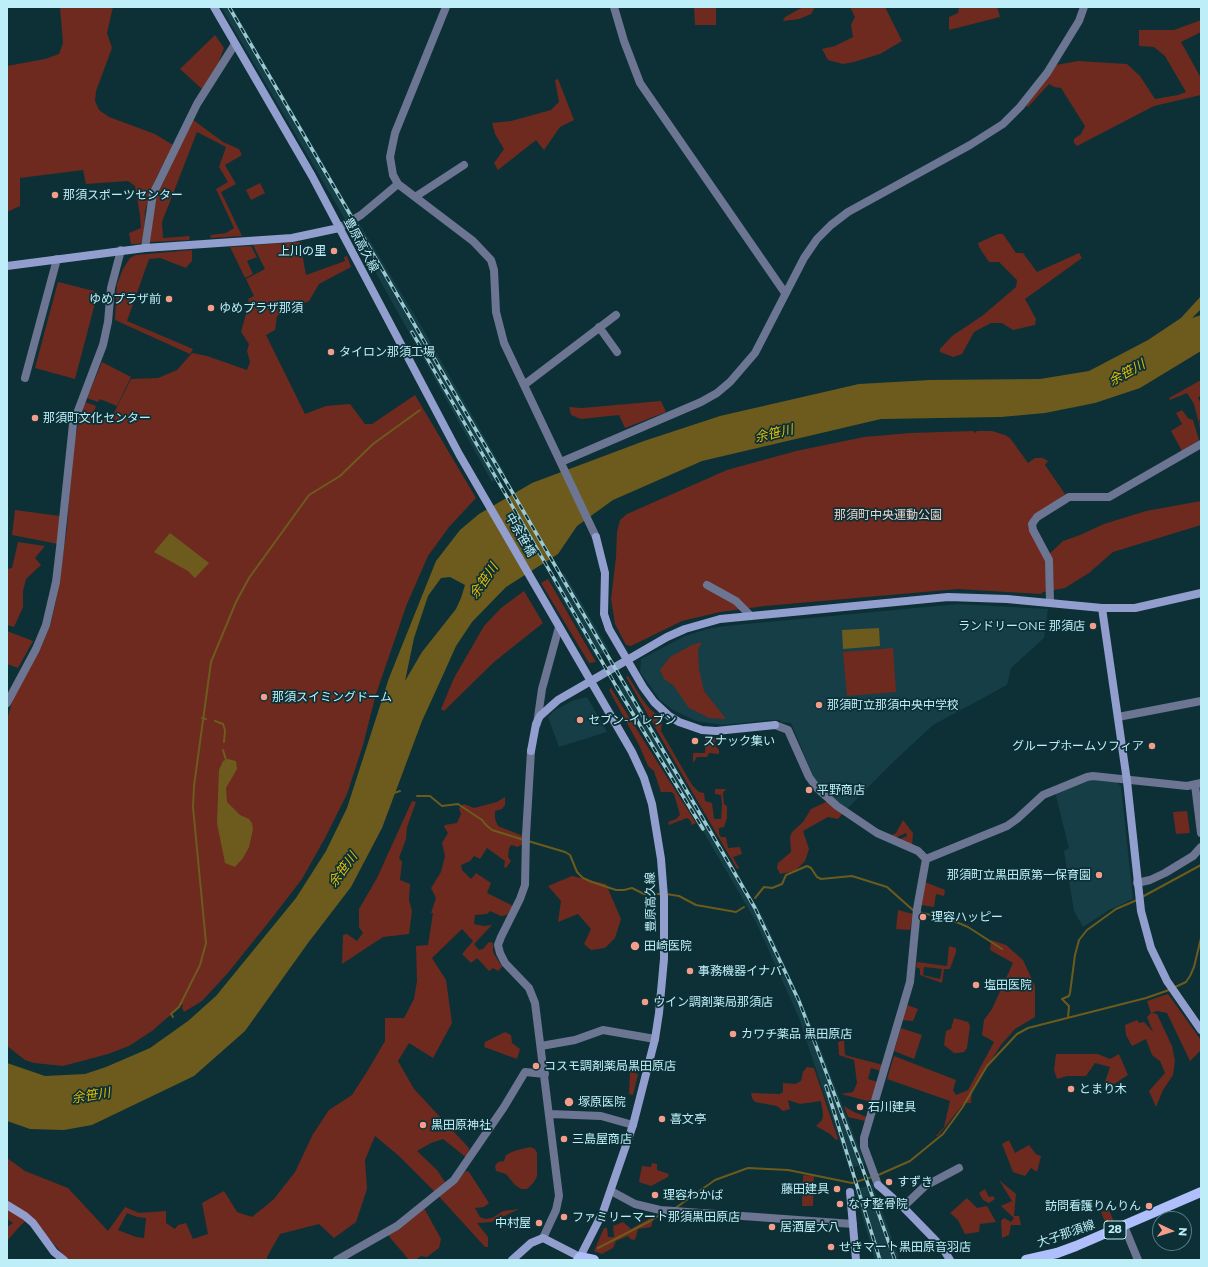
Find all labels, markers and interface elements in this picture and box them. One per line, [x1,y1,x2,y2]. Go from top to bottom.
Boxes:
place label: 那須スポーツセンター [63,188,183,202]
marker: 那須スポーツセンター [50,190,60,200]
street label: 豊原高久線 [341,215,381,275]
place label: 上川の里 [278,244,326,258]
marker: 上川の里 [329,246,339,256]
place label: ゆめプラザ前 [89,292,161,306]
marker: ゆめプラザ前 [164,294,174,304]
place label: ゆめプラザ那須 [219,301,303,315]
marker: ゆめプラザ那須 [206,303,216,313]
place label: タイロン那須工場 [339,345,435,359]
marker: タイロン那須工場 [326,347,336,357]
water label: 余笹川 [1106,357,1148,389]
place label: 那須町文化センター [43,411,151,425]
marker: 那須町文化センター [30,413,40,423]
water label: 余笹川 [753,422,795,446]
park label: 那須町中央運動公園 [834,508,942,522]
street label: 中余笹橋 [502,511,538,559]
water label: 余笹川 [466,561,502,601]
place label: ランドリーONE 那須店 [958,619,1085,633]
marker: ランドリーONE 那須店 [1088,621,1098,631]
place label: 那須スイミングドーム [272,690,392,704]
marker: 那須スイミングドーム [259,692,269,702]
place label: 那須町立那須中央中学校 [827,698,959,712]
marker: 那須町立那須中央中学校 [814,700,824,710]
place label: セブン-イレブン [588,713,677,727]
marker: セブン-イレブン [575,715,585,725]
place label: スナック集い [703,734,775,748]
marker: スナック集い [690,736,700,746]
place label: グループホームソフィア [1012,739,1144,753]
marker: グループホームソフィア [1147,741,1157,751]
place label: 平野商店 [817,783,865,797]
marker: 平野商店 [804,785,814,795]
water label: 余笹川 [325,850,361,890]
place label: 那須町立黒田原第一保育園 [947,868,1091,882]
marker: 那須町立黒田原第一保育園 [1094,870,1104,880]
street label: 豊原高久線 [643,872,659,932]
place label: 理容ハッピー [931,910,1003,924]
marker: 理容ハッピー [918,912,928,922]
place label: 田崎医院 [644,939,692,953]
marker: 田崎医院 [629,940,641,952]
place label: 事務機器イナバ [698,964,782,978]
marker: 事務機器イナバ [685,966,695,976]
place label: 塩田医院 [984,978,1032,992]
marker: 塩田医院 [971,980,981,990]
place label: ウイン調剤薬局那須店 [653,995,773,1009]
marker: ウイン調剤薬局那須店 [640,997,650,1007]
place label: カワチ薬品 黒田原店 [741,1027,852,1041]
marker: カワチ薬品 黒田原店 [728,1029,738,1039]
place label: コスモ調剤薬局黒田原店 [544,1059,676,1073]
marker: コスモ調剤薬局黒田原店 [531,1061,541,1071]
place label: とまり木 [1079,1082,1127,1096]
marker: とまり木 [1066,1084,1076,1094]
water label: 余笹川 [71,1085,111,1107]
place label: 塚原医院 [578,1095,626,1109]
marker: 塚原医院 [563,1096,575,1108]
place label: 石川建具 [868,1100,916,1114]
marker: 石川建具 [855,1102,865,1112]
place label: 喜文亭 [670,1112,706,1126]
marker: 喜文亭 [657,1114,667,1124]
place label: 黒田原神社 [431,1118,491,1132]
marker: 黒田原神社 [418,1120,428,1130]
place label: 三島屋商店 [572,1132,632,1146]
marker: 三島屋商店 [559,1134,569,1144]
place label: すずき [897,1175,933,1189]
marker: すずき [884,1177,894,1187]
place label: 藤田建具 [781,1182,829,1196]
marker: 藤田建具 [832,1184,842,1194]
place label: 理容わかば [663,1188,723,1202]
marker: 理容わかば [650,1190,660,1200]
place label: なす整骨院 [848,1197,908,1211]
marker: なす整骨院 [835,1199,845,1209]
place label: 訪問看護りんりん [1045,1199,1141,1213]
marker: 訪問看護りんりん [1144,1201,1154,1211]
place label: ファミリーマート那須黒田原店 [572,1210,740,1224]
north arrow [1152,1211,1192,1251]
marker: ファミリーマート那須黒田原店 [559,1212,569,1222]
place label: 中村屋 [495,1216,531,1230]
street label: 大子那須線 [1035,1217,1097,1251]
marker: 中村屋 [534,1218,544,1228]
place label: 居酒屋大八 [780,1220,840,1234]
road number: 28 [1104,1221,1126,1239]
marker: 居酒屋大八 [767,1222,777,1232]
text: N [1176,1227,1190,1237]
place label: せきマート黒田原音羽店 [839,1240,971,1254]
marker: せきマート黒田原音羽店 [826,1242,836,1252]

